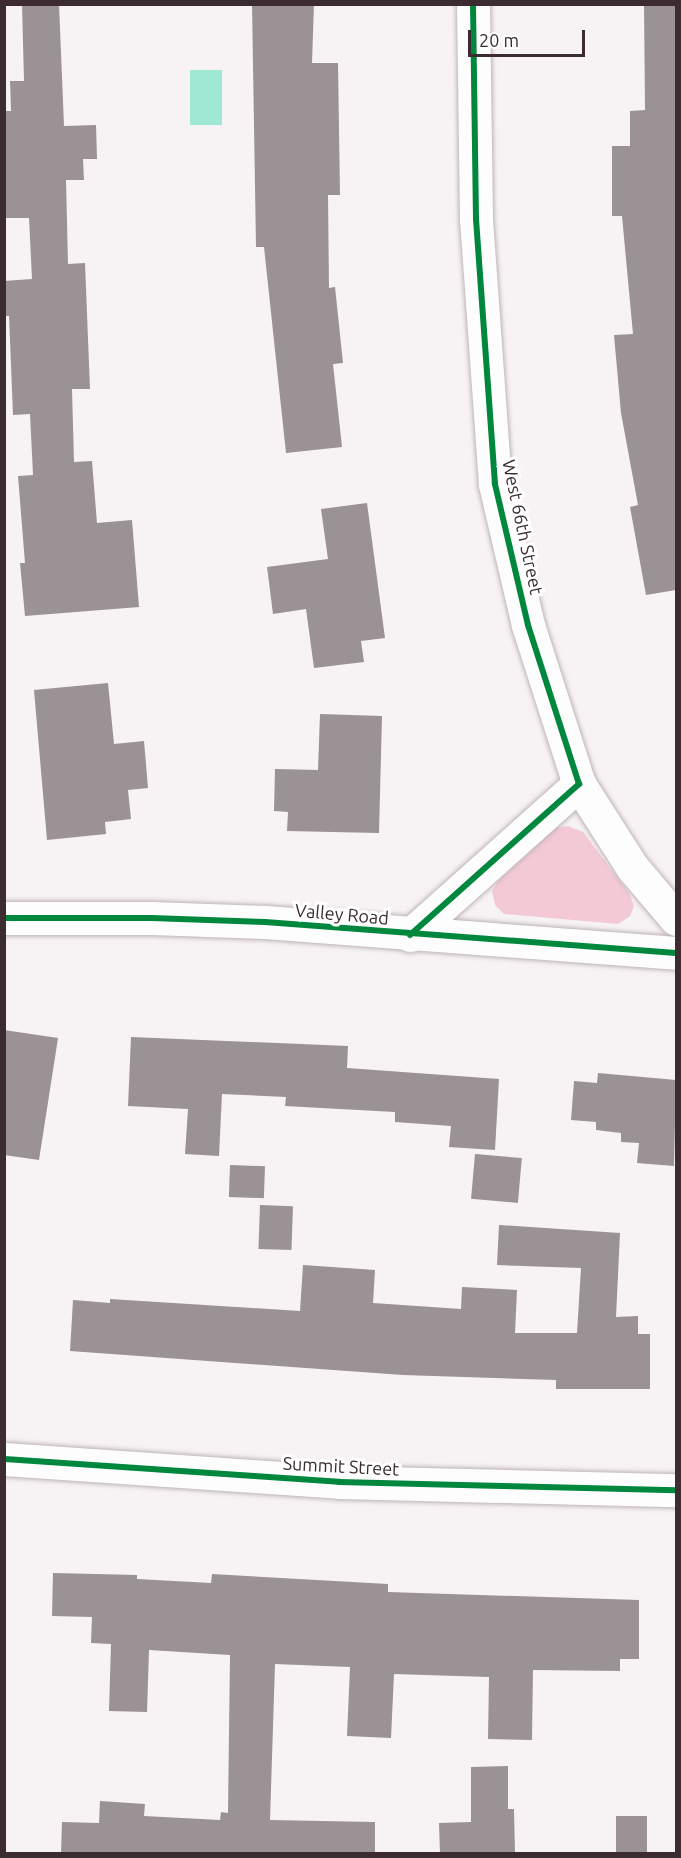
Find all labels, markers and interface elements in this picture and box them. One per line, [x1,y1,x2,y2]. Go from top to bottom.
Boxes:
scale bar [471,18,588,56]
text: 20 m [479,30,519,50]
street label: West 66th Street [498,458,548,596]
street label: Valley Road [294,899,390,929]
street label: Summit Street [282,1452,400,1480]

